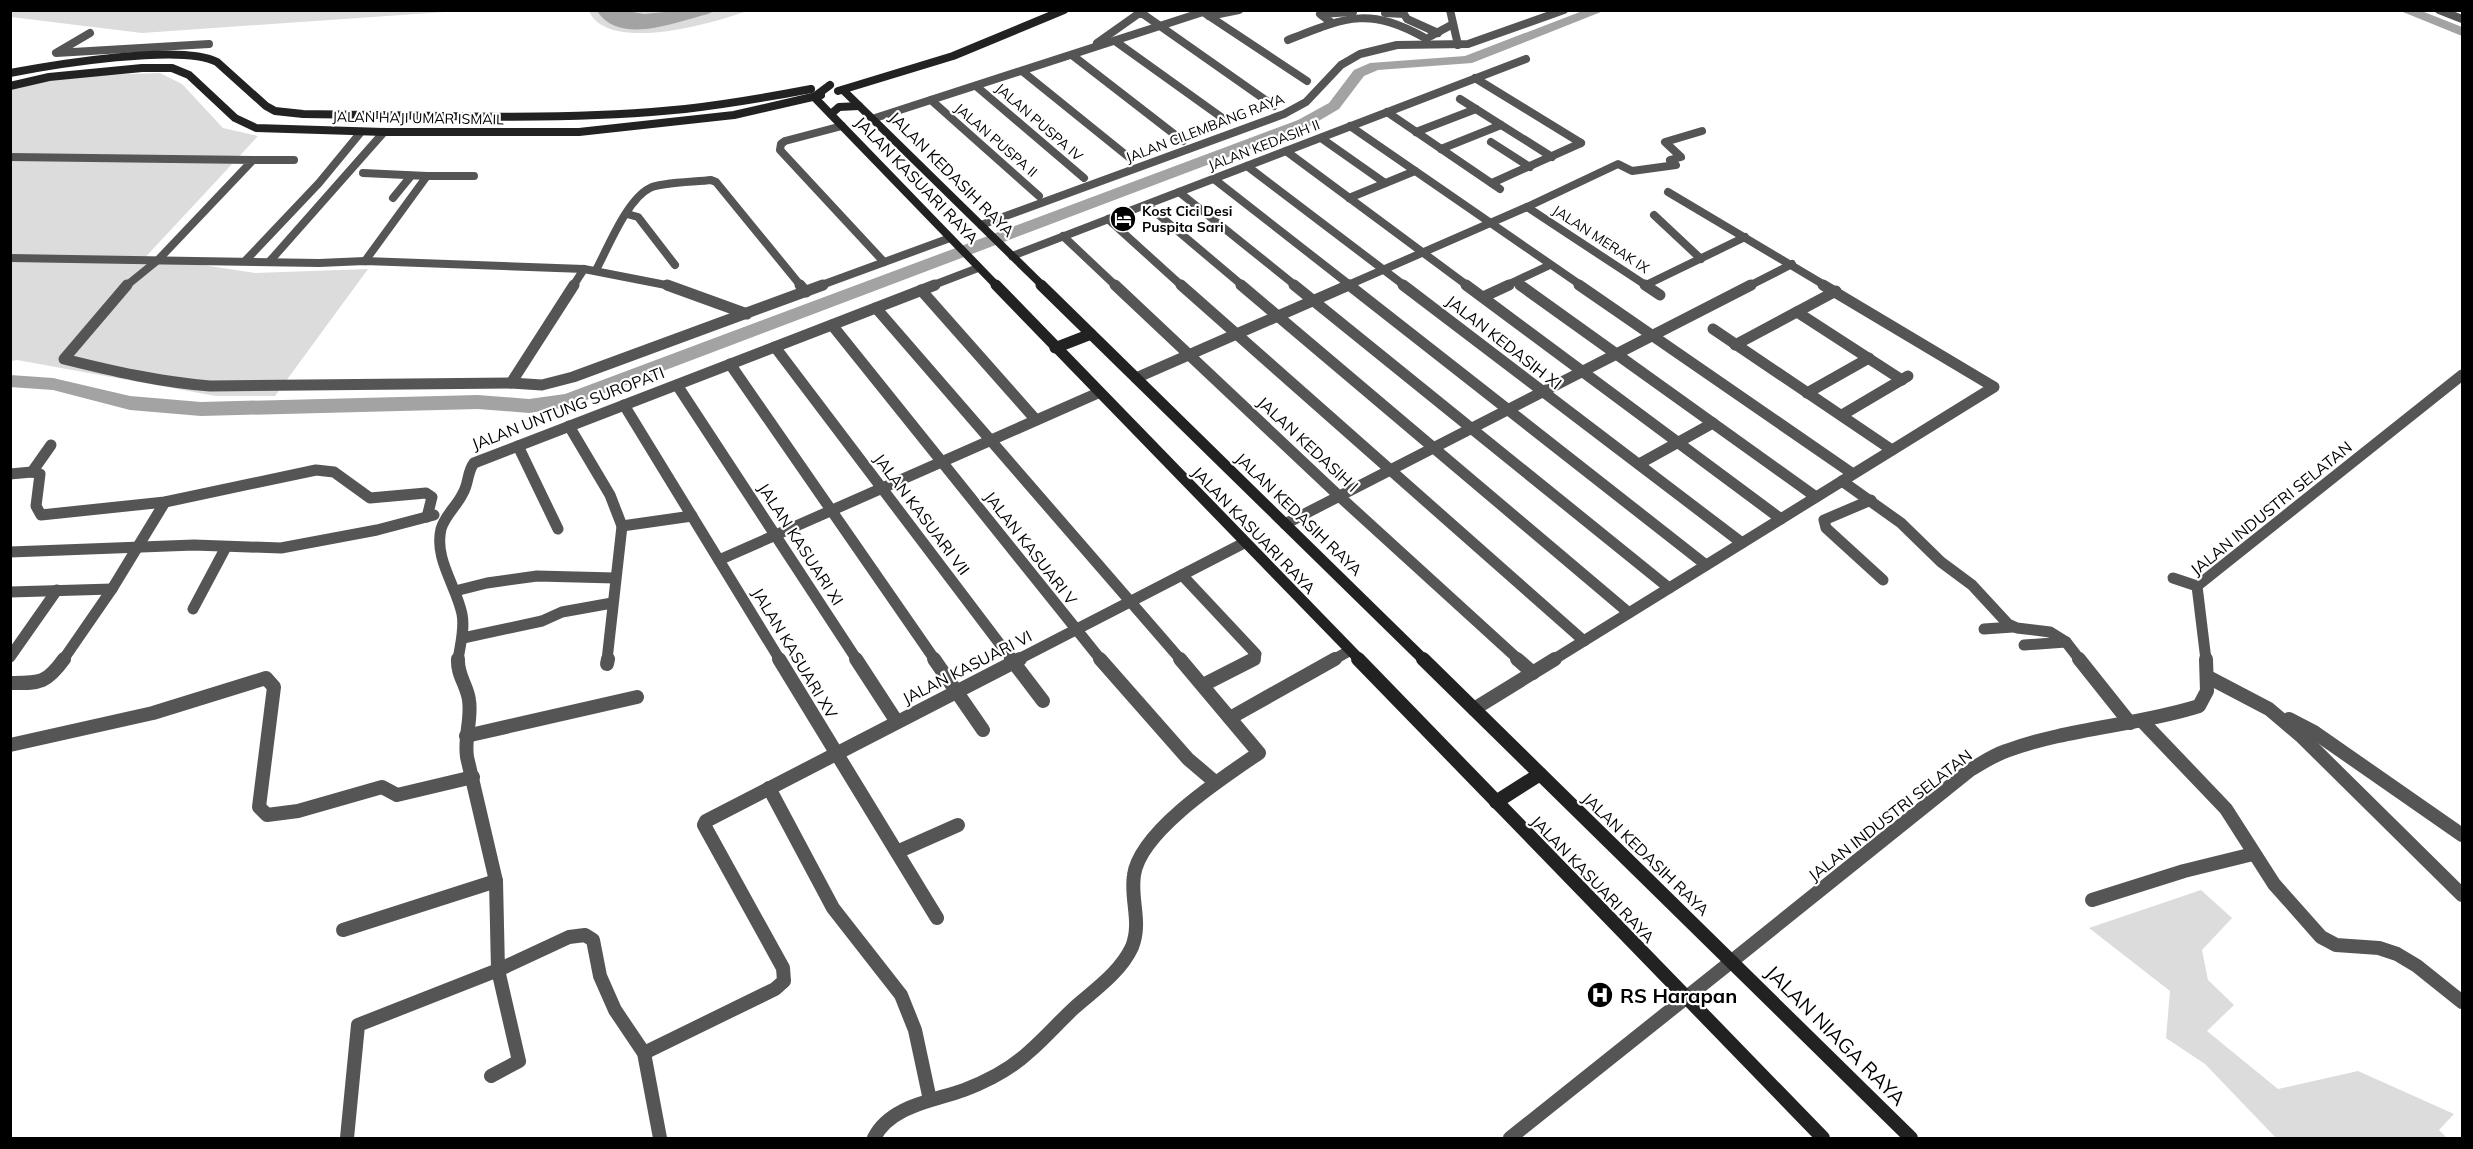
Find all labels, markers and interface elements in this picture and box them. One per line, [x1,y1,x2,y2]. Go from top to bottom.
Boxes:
street label: JALAN PUSPA IV [992,79,1087,165]
street label: JALAN CILEMBANG RAYA [1123,89,1288,167]
street label: JALAN PUSPA II [951,99,1041,181]
street label: JALAN KEDASIH RAYA [885,107,1019,241]
street label: JALAN HAJI UMAR ISMAIL [332,108,504,129]
street label: JALAN KASUARI RAYA [851,112,983,248]
street label: JALAN KEDASIH II [1206,115,1322,175]
street label: JALAN MERAK IX [1549,201,1653,277]
place label: Kost Cici Desi Puspita Sari [1142,202,1232,236]
hotel icon: Kost Cici Desi Puspita Sari [1108,204,1138,234]
street label: JALAN KEDASIH XI [1442,291,1566,393]
street label: JALAN UNTUNG SUROPATI [469,362,667,454]
street label: JALAN KEDASIH I [1253,392,1363,496]
street label: JALAN INDUSTRI SELATAN [2186,437,2356,579]
street label: JALAN KEDASIH RAYA [1231,448,1367,580]
street label: JALAN KASUARI VII [870,449,974,579]
street label: JALAN KASUARI RAYA [1188,462,1320,598]
street label: JALAN KASUARI XI [754,479,848,609]
street label: JALAN KASUARI V [980,487,1082,609]
street label: JALAN KASUARI XV [748,584,842,723]
street label: JALAN KASUARI VI [899,626,1035,708]
street label: JALAN INDUSTRI SELATAN [1804,745,1976,885]
street label: JALAN KEDASIH RAYA [1578,788,1714,920]
street label: JALAN KASUARI RAYA [1527,811,1659,947]
street label: JALAN NIAGA RAYA [1761,960,1912,1111]
hospital icon: RS Harapan [1585,980,1615,1010]
place label: RS Harapan [1620,983,1737,1008]

